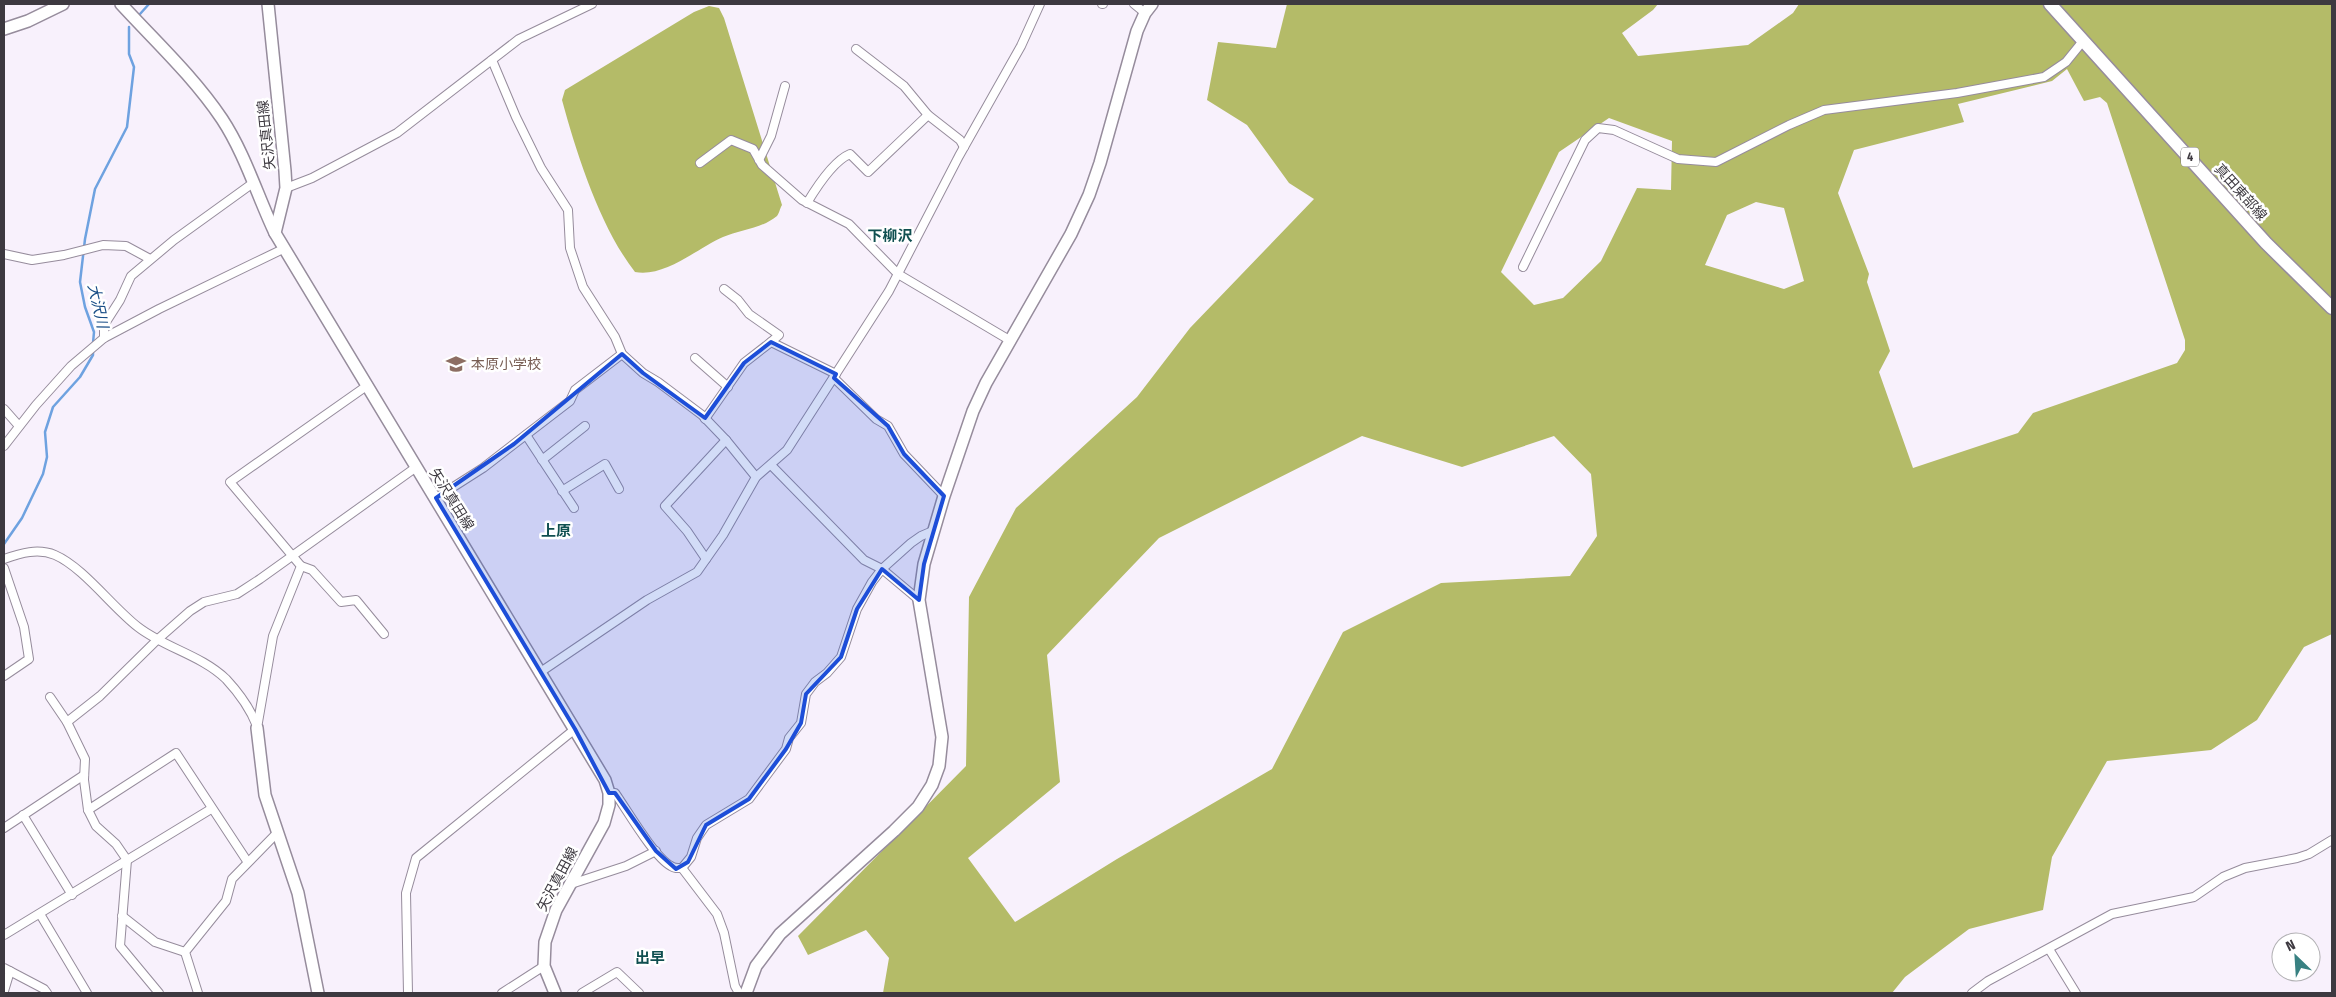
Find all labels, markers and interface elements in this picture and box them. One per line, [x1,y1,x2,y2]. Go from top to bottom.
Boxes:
street label: 矢沢真田線 [254,99,279,171]
road number: 4 [2181,148,2199,166]
street label: 真田東部線 [2211,161,2270,224]
district label: 下柳沢 [867,227,913,245]
water label: 大沢川 [84,282,112,332]
school or university icon: 本原小学校 [445,353,467,375]
place label: 本原小学校 [471,356,541,373]
street label: 矢沢真田線 [426,465,477,533]
district label: 上原 [541,522,571,540]
street label: 矢沢真田線 [534,844,581,914]
north arrow [2271,932,2321,982]
text: N [2283,936,2298,955]
district label: 出早 [635,949,665,967]

